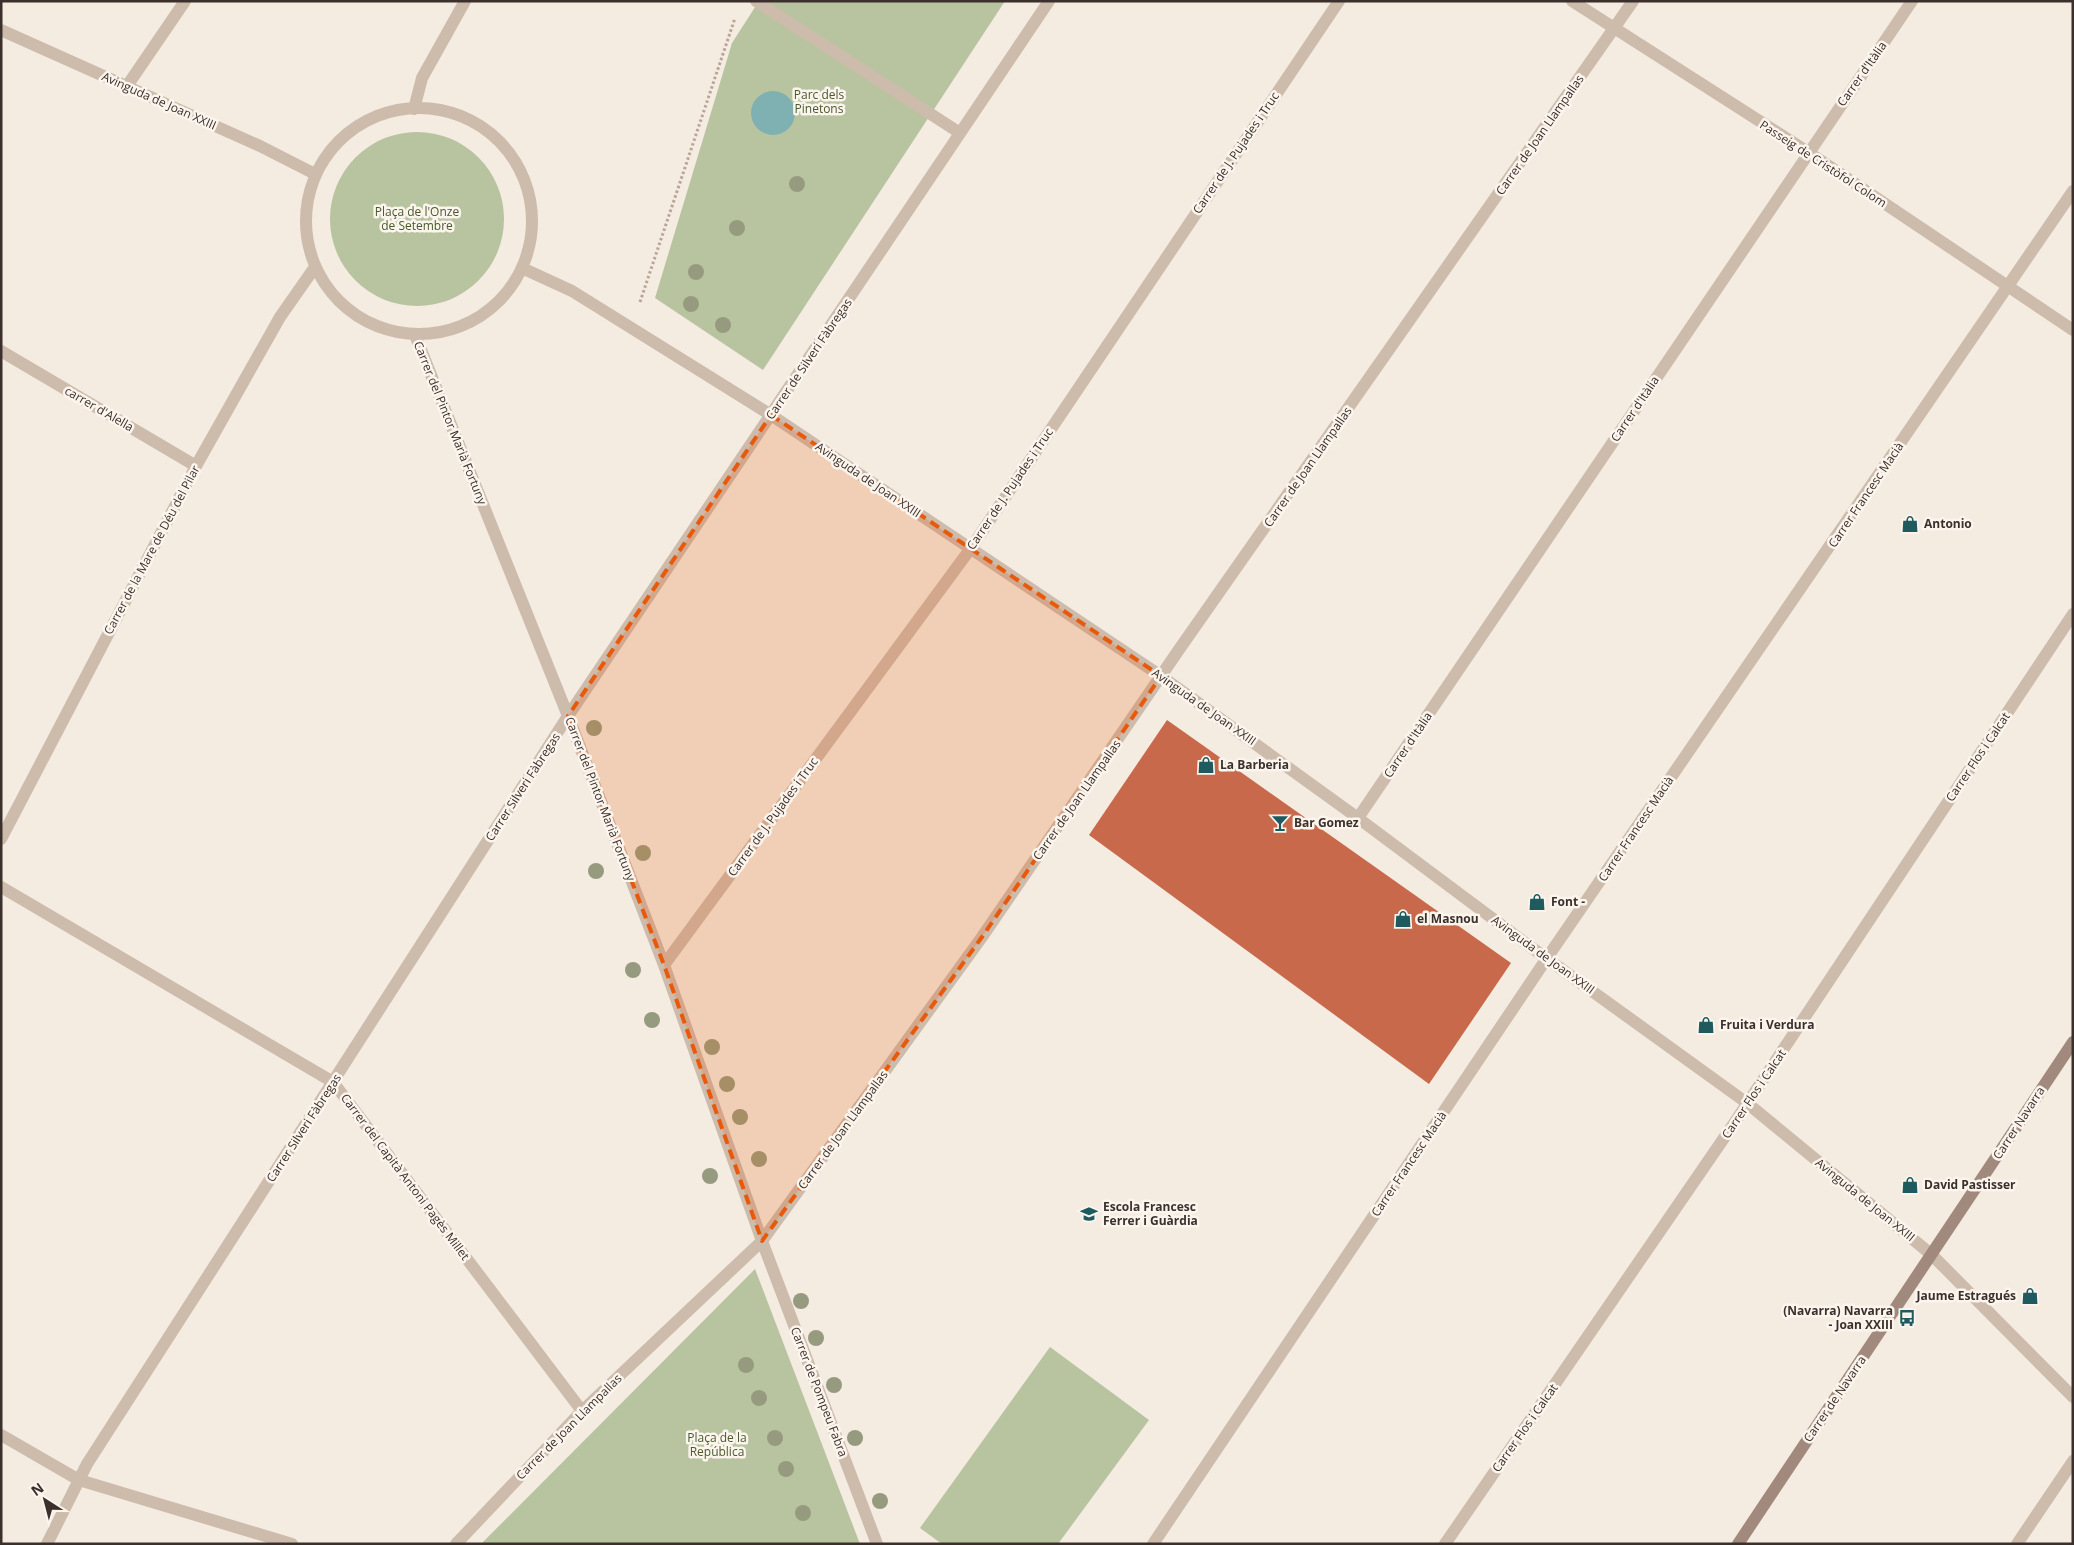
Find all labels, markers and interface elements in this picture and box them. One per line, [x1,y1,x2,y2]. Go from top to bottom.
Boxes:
street label: Carrer d'Itàlia [1833,38,1890,110]
street label: Avinguda de Joan XXIII [99,68,219,133]
street label: Carrer de Joan Llampallas [1492,71,1588,198]
park label: Parc dels Pinetons [794,86,845,117]
street label: Carrer de J. Pujades i Truc [1188,88,1283,217]
street label: Passeig de Cristòfol Colom [1757,116,1890,211]
park label: Plaça de l'Onze de Setembre [375,203,459,234]
street label: Carrer de Silveri Fàbregas [762,294,856,423]
street label: Carrer del Pintor Marià Fortuny [410,339,491,508]
street label: Carrer d'Itàlia [1606,373,1663,445]
street label: carrer d'Alella [62,382,137,435]
street label: Carrer de Joan Llampallas [1260,403,1356,530]
street label: Carrer de J. Pujades i Truc [962,424,1057,553]
street label: Avinguda de Joan XXIII [812,438,924,521]
street label: Carrer Francesc Macià [1824,439,1907,551]
street label: Carrer de la Mare de Déu del Pilar [100,462,204,637]
shop icon: Antonio [1900,514,1920,534]
place label: Antonio [1924,515,1972,532]
street label: Avinguda de Joan XXIII [1149,664,1260,749]
street label: Carrer d'Itàlia [1379,709,1436,781]
street label: Carrer Flos i Calcat [1941,709,2014,805]
street label: Carrer del Pintor Marià Fortuny [561,714,640,884]
street label: Carrer Silveri Fàbregas [481,729,564,844]
street label: Carrer de Joan Llampallas [1029,736,1125,863]
street label: Carrer de J. Pujades i Truc [724,753,822,880]
shop icon: La Barberia [1196,755,1216,775]
place label: La Barberia [1220,756,1289,773]
street label: Carrer Francesc Macià [1594,773,1677,885]
bar icon: Bar Gomez [1270,813,1290,833]
place label: Bar Gomez [1294,814,1359,831]
shop icon: Font - [1527,892,1547,912]
place label: Font - [1551,893,1585,910]
shop icon: el Masnou [1393,909,1413,929]
place label: el Masnou [1417,910,1479,927]
street label: Avinguda de Joan XXIII [1488,911,1598,998]
shop icon: Fruita i Verdura [1696,1015,1716,1035]
place label: Fruita i Verdura [1720,1016,1814,1033]
street label: Carrer Flos i Calcat [1717,1046,1790,1142]
street label: Carrer de Joan Llampallas [794,1067,892,1193]
street label: Carrer Silveri Fàbregas [262,1070,345,1185]
street label: Carrer Navarra [1989,1083,2048,1162]
street label: Carrer del Capità Antoni Pagès Millet [337,1090,474,1263]
street label: Carrer Francesc Macià [1367,1108,1450,1220]
street label: Avinguda de Joan XXIII [1812,1154,1919,1245]
shop icon: David Pastisser [1900,1175,1920,1195]
place label: David Pastisser [1924,1176,2016,1193]
place label: Escola Francesc Ferrer i Guàrdia [1103,1198,1198,1229]
school or university icon: Escola Francesc Ferrer i Guàrdia [1079,1204,1099,1224]
shop icon: Jaume Estragués [2020,1286,2040,1306]
place label: Jaume Estragués [1916,1287,2016,1304]
place label: (Navarra) Navarra - Joan XXIII [1783,1302,1893,1333]
bus stop icon: (Navarra) Navarra - Joan XXIII [1897,1308,1917,1328]
street label: Carrer de Pompeu Fabra [787,1324,852,1459]
street label: Carrer de Navarra [1799,1352,1870,1445]
street label: Carrer de Joan Llampallas [512,1370,625,1483]
street label: Carrer Flos i Calcat [1488,1380,1561,1475]
park label: Plaça de la República [687,1429,747,1460]
north arrow [20,1475,70,1525]
text: N [27,1478,47,1500]

